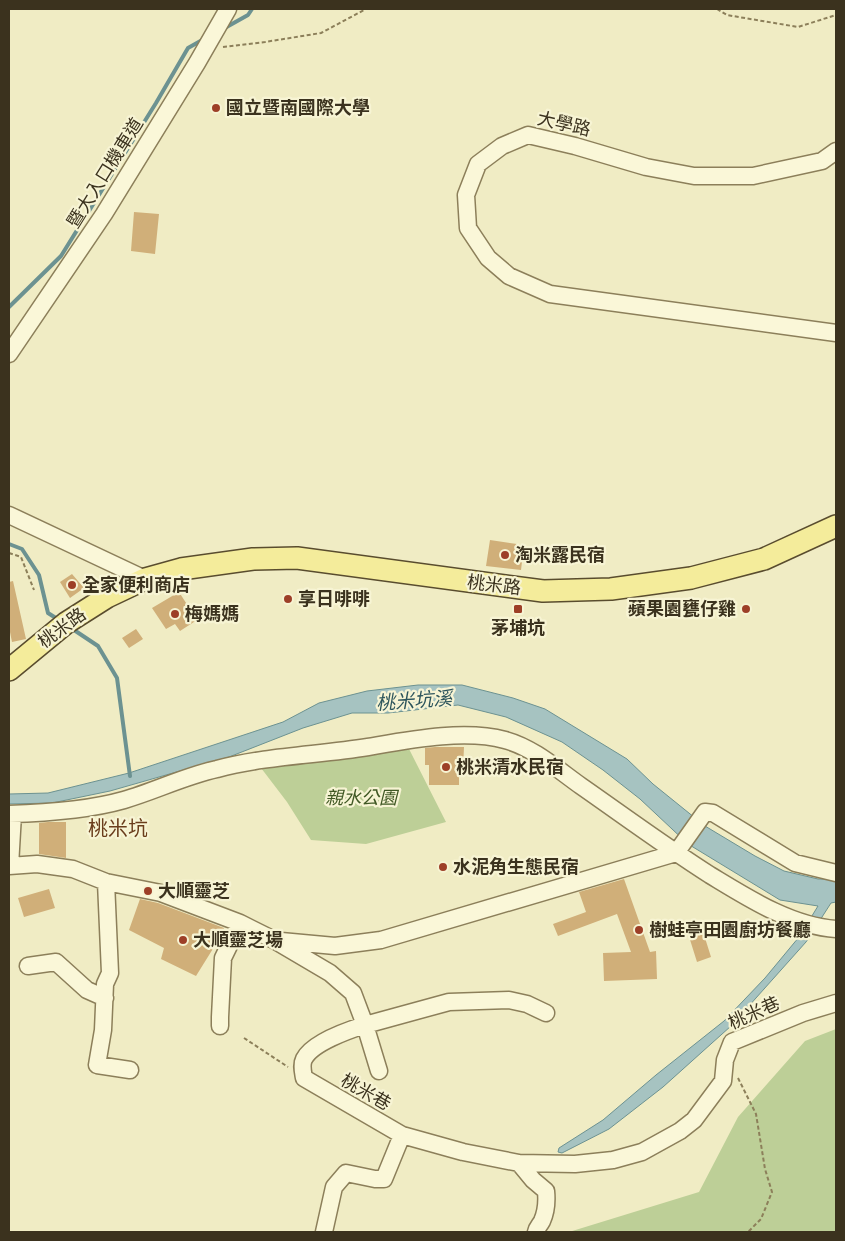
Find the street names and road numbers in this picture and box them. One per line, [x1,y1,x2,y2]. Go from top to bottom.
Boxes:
street label: 大學路 [535,108,593,140]
street label: 暨大入口機車道 [63,114,147,232]
street label: 桃米路 [466,572,522,598]
street label: 桃米路 [34,604,90,652]
street label: 桃米巷 [725,993,783,1033]
street label: 桃米巷 [338,1070,394,1114]

